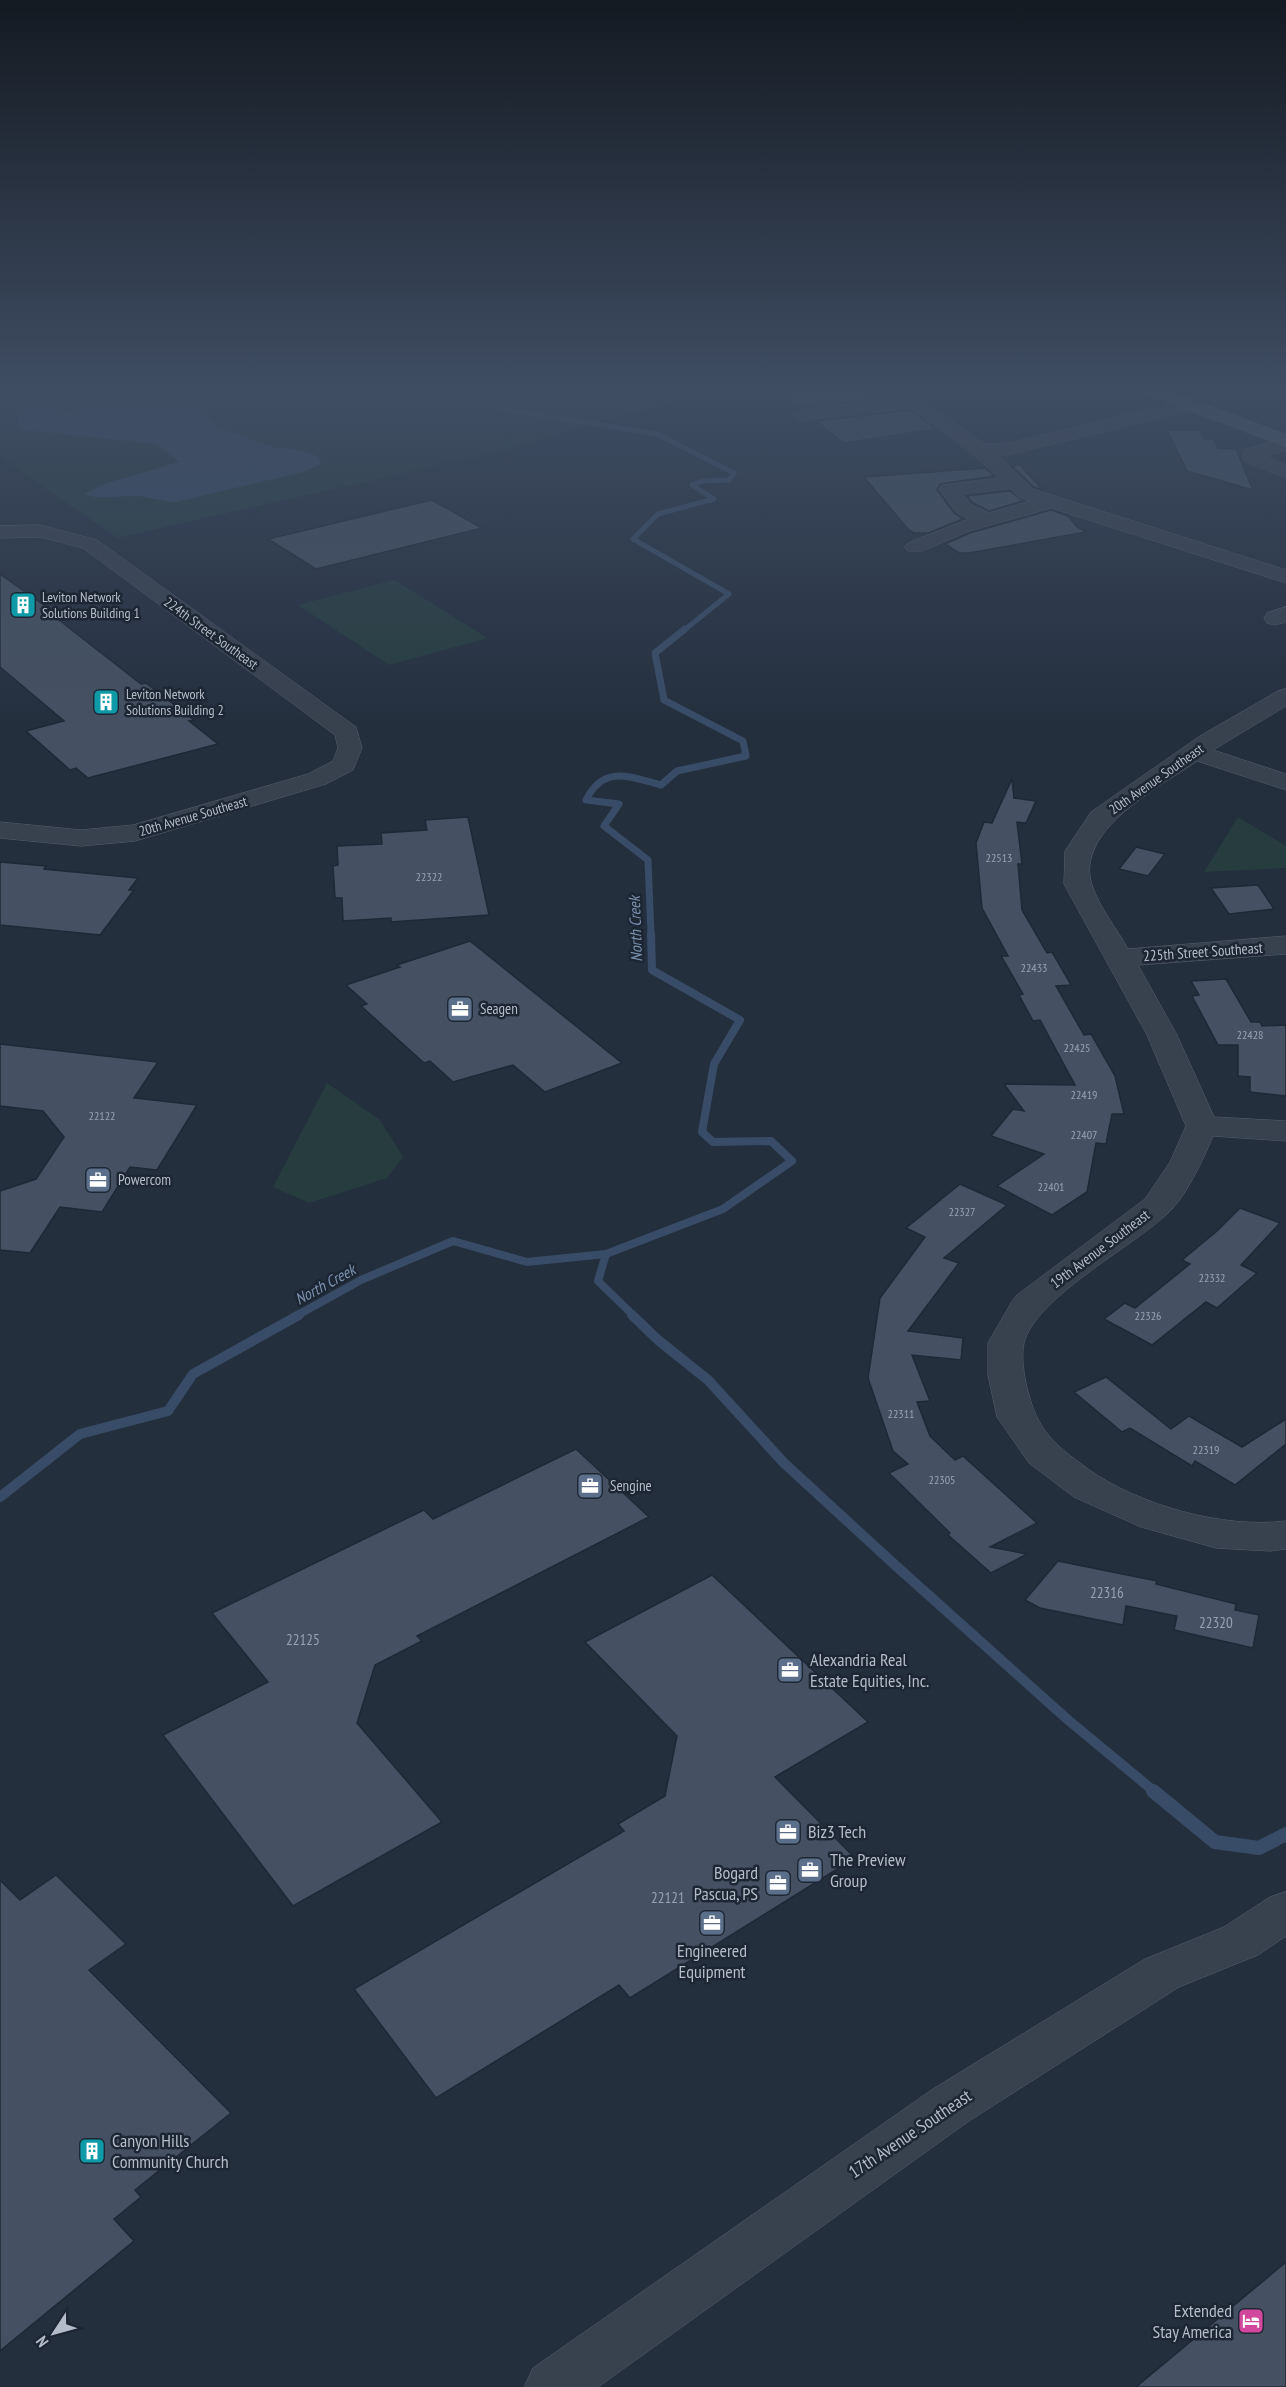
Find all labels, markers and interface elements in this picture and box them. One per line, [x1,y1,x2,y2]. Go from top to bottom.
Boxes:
place label: Leviton Network Solutions Building 1 [42,588,140,622]
building icon: Leviton Network Solutions Building 1 [8,590,38,620]
street label: 224th Street Southeast [160,593,262,673]
place label: Leviton Network Solutions Building 2 [126,685,224,719]
building icon: Leviton Network Solutions Building 2 [91,687,121,717]
street label: 20th Avenue Southeast [1105,740,1207,818]
street label: 20th Avenue Southeast [137,792,249,840]
house number: 22513 [985,850,1013,865]
house number: 22322 [415,869,443,884]
water label: North Creek [624,894,646,962]
street label: 225th Street Southeast [1142,938,1263,965]
house number: 22433 [1020,960,1048,975]
office icon: Seagen [445,994,475,1024]
place label: Seagen [480,999,518,1018]
house number: 22428 [1236,1027,1264,1042]
house number: 22425 [1063,1040,1091,1055]
house number: 22419 [1070,1087,1098,1102]
house number: 22122 [88,1108,116,1123]
house number: 22407 [1070,1127,1098,1142]
office icon: Powercom [83,1165,113,1195]
place label: Powercom [118,1170,171,1189]
house number: 22401 [1037,1179,1065,1194]
house number: 22327 [948,1204,976,1219]
street label: 19th Avenue Southeast [1046,1205,1153,1292]
water label: North Creek [291,1258,360,1309]
house number: 22332 [1198,1270,1226,1285]
house number: 22326 [1134,1308,1162,1323]
house number: 22311 [887,1406,915,1421]
house number: 22319 [1192,1442,1220,1457]
office icon: Sengine [575,1471,605,1501]
house number: 22305 [928,1472,956,1487]
place label: Sengine [610,1476,652,1495]
house number: 22316 [1090,1583,1124,1602]
house number: 22320 [1199,1613,1233,1632]
house number: 22125 [286,1630,320,1649]
place label: Alexandria Real Estate Equities, Inc. [810,1648,929,1692]
office icon: Alexandria Real Estate Equities, Inc. [775,1655,805,1685]
office icon: Biz3 Tech [773,1817,803,1847]
place label: Biz3 Tech [808,1820,866,1843]
place label: The Preview Group [830,1848,906,1892]
office icon: The Preview Group [795,1855,825,1885]
place label: Bogard Pascua, PS [694,1861,758,1905]
office icon: Bogard Pascua, PS [763,1868,793,1898]
house number: 22121 [651,1888,685,1907]
office icon: Engineered Equipment [697,1908,727,1938]
place label: Engineered Equipment [677,1939,747,1983]
street label: 17th Avenue Southeast [844,2084,976,2183]
place label: Canyon Hills Community Church [112,2129,229,2173]
building icon: Canyon Hills Community Church [77,2136,107,2166]
place label: Extended Stay America [1152,2299,1232,2343]
north arrow [24,2303,84,2363]
hotel icon: Extended Stay America [1236,2306,1266,2336]
text: N [31,2332,52,2351]

